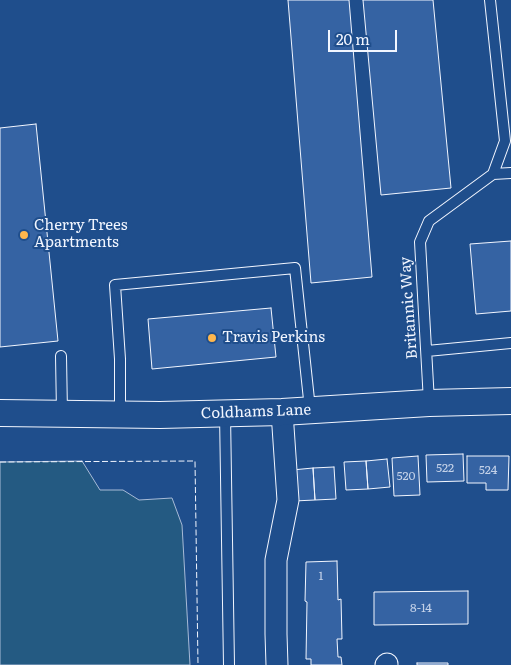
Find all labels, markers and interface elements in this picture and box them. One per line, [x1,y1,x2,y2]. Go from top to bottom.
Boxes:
scale bar [331,20,400,52]
text: 20 m [336,27,370,50]
place label: Cherry Trees Apartments [34,217,127,252]
marker: Cherry Trees Apartments [18,229,30,241]
street label: Britannic Way [396,256,422,360]
place label: Travis Perkins [222,329,325,347]
marker: Travis Perkins [206,332,218,344]
street label: Coldhams Lane [201,401,311,423]
house number: 522 [436,461,454,475]
house number: 524 [479,463,497,477]
house number: 520 [397,469,415,483]
house number: 1 [319,569,323,583]
house number: 8-14 [410,601,432,615]

